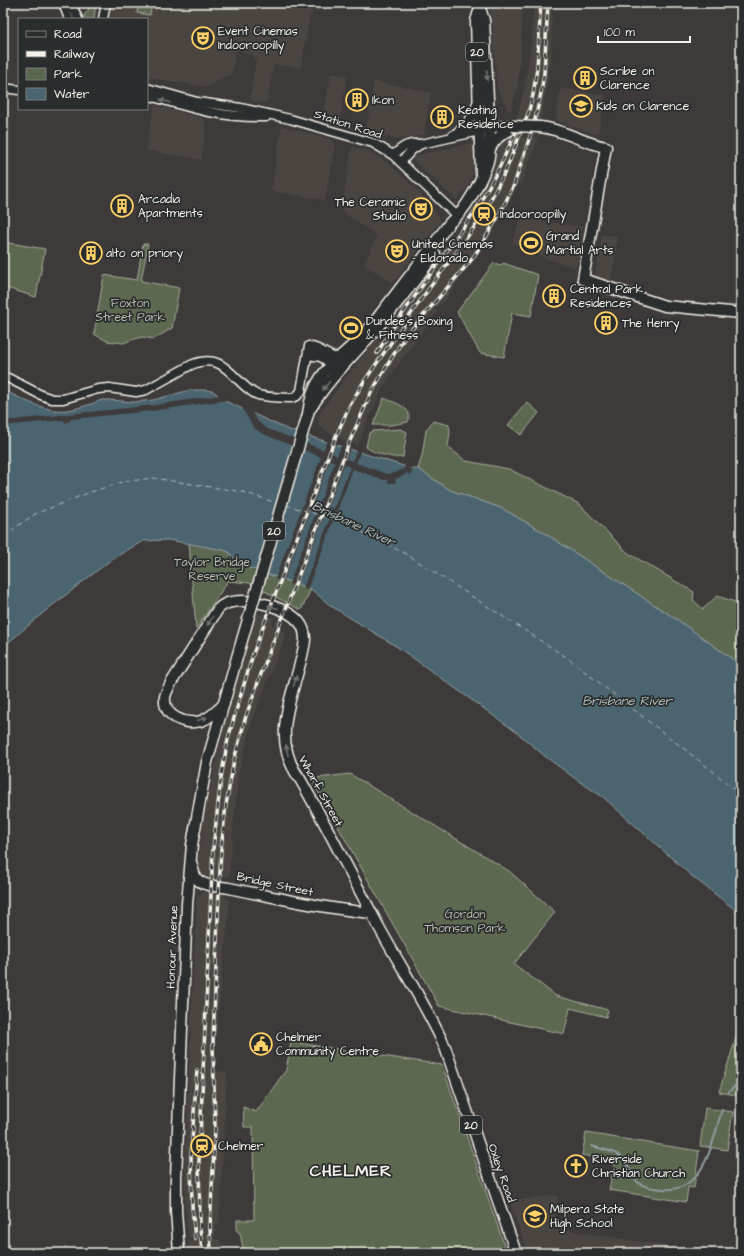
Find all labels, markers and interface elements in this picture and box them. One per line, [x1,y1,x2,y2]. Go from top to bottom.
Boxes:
legend [18,18,148,110]
scale bar [598,18,690,44]
place label: Event Cinemas Indooroopilly [218,23,298,55]
text: 100 m [604,24,635,41]
theatre icon: Event Cinemas Indooroopilly [190,25,216,51]
text: Road [54,26,82,43]
road number: 20 [466,43,488,61]
text: Railway [54,46,95,64]
place label: Scribe on Clarence [600,63,655,94]
building icon: Scribe on Clarence [572,65,598,91]
text: Park [54,66,82,83]
one-way arrow [483,69,490,81]
text: Water [54,86,90,103]
building icon: Ikon [344,87,370,113]
place label: Ikon [372,92,394,109]
school or university icon: Kids on Clarence [568,93,594,119]
one-way arrow [159,98,171,104]
place label: Kids on Clarence [596,98,690,115]
place label: Keating Residence [458,102,514,133]
building icon: Keating Residence [429,104,455,130]
street label: Station Road [312,106,384,143]
place label: Arcadia Apartments [138,191,203,222]
building icon: Arcadia Apartments [109,193,135,219]
place label: The Ceramic Studio [335,194,406,225]
theatre icon: The Ceramic Studio [408,196,434,222]
station icon: Indooroopilly [471,201,497,227]
place label: Indooroopilly [500,206,567,224]
place label: Grand Martial Arts [546,228,613,259]
sports icon: Grand Martial Arts [518,230,544,256]
place label: United Cinemas - Eldorado [412,236,493,267]
theatre icon: United Cinemas - Eldorado [384,238,410,264]
building icon: alto on priory [78,240,104,266]
place label: alto on priory [106,245,183,263]
place label: Central Park Residences [570,281,644,312]
building icon: Central Park Residences [541,283,567,309]
park label: Foxton Street Park [95,295,165,326]
building icon: The Henry [593,310,619,336]
place label: Dundee's Boxing & Fitness [366,313,453,344]
sports icon: Dundee's Boxing & Fitness [338,315,364,341]
place label: The Henry [622,315,680,333]
one-way arrow [322,381,330,391]
water label: Brisbane River [309,497,400,552]
road number: 20 [263,522,285,540]
park label: Taylor Bridge Reserve [174,554,251,585]
one-way arrow [266,604,278,610]
one-way arrow [207,615,214,627]
one-way arrow [292,675,298,687]
water label: Brisbane River [582,692,674,710]
one-way arrow [196,716,208,722]
one-way arrow [283,744,289,757]
street label: Wharf Street [294,753,347,830]
street label: Bridge Street [235,868,315,902]
street label: Honour Avenue [163,905,182,989]
park label: Gordon Thomson Park [425,906,506,937]
place label: Chelmer Community Centre [276,1029,380,1061]
public building icon: Chelmer Community Centre [248,1031,274,1057]
road number: 20 [460,1116,482,1134]
station icon: Chelmer [189,1133,215,1159]
place label: Chelmer [218,1138,264,1155]
street label: Oxley Road [483,1142,519,1205]
place label: Riverside Christian Church [592,1151,685,1182]
church icon: Riverside Christian Church [563,1153,589,1179]
district label: CHELMER [310,1160,392,1182]
place label: Milpera State High School [550,1201,625,1233]
school or university icon: Milpera State High School [522,1203,548,1229]

